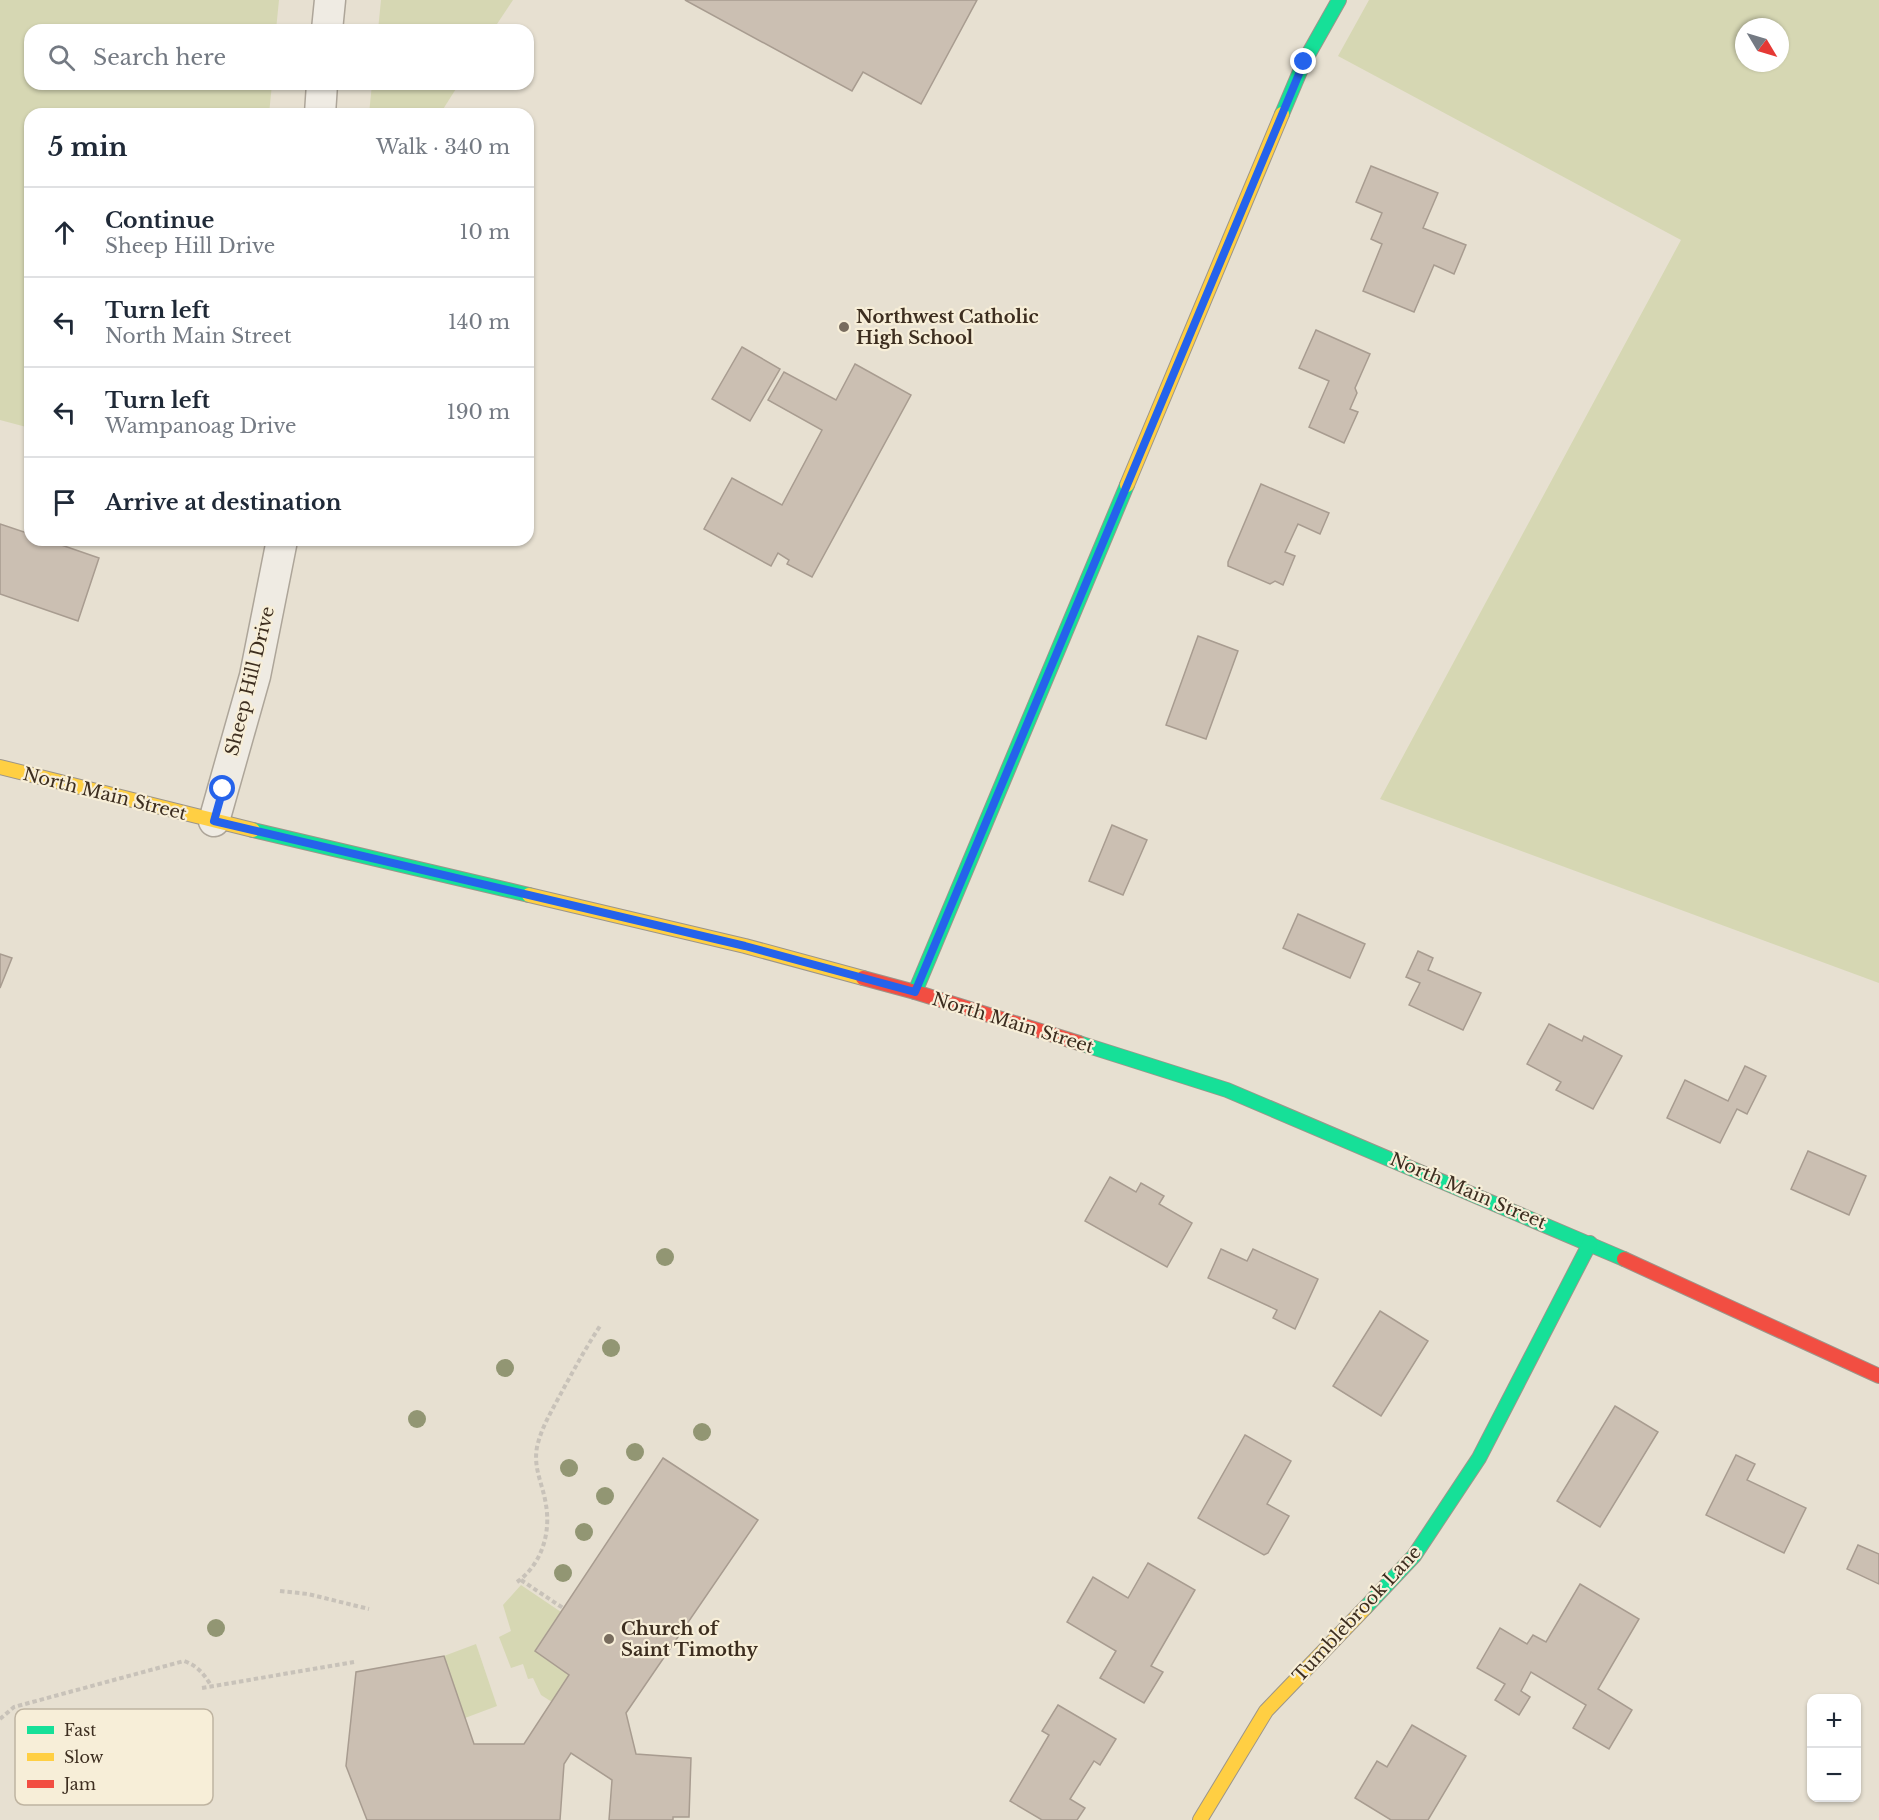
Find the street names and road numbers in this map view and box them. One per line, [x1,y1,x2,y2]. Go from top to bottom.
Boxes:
street label: Sheep Hill Drive [221,604,279,758]
street label: North Main Street [21,763,189,825]
street label: North Main Street [930,988,1097,1058]
street label: North Main Street [1386,1148,1550,1234]
street label: Tumblebrook Lane [1288,1541,1426,1687]

